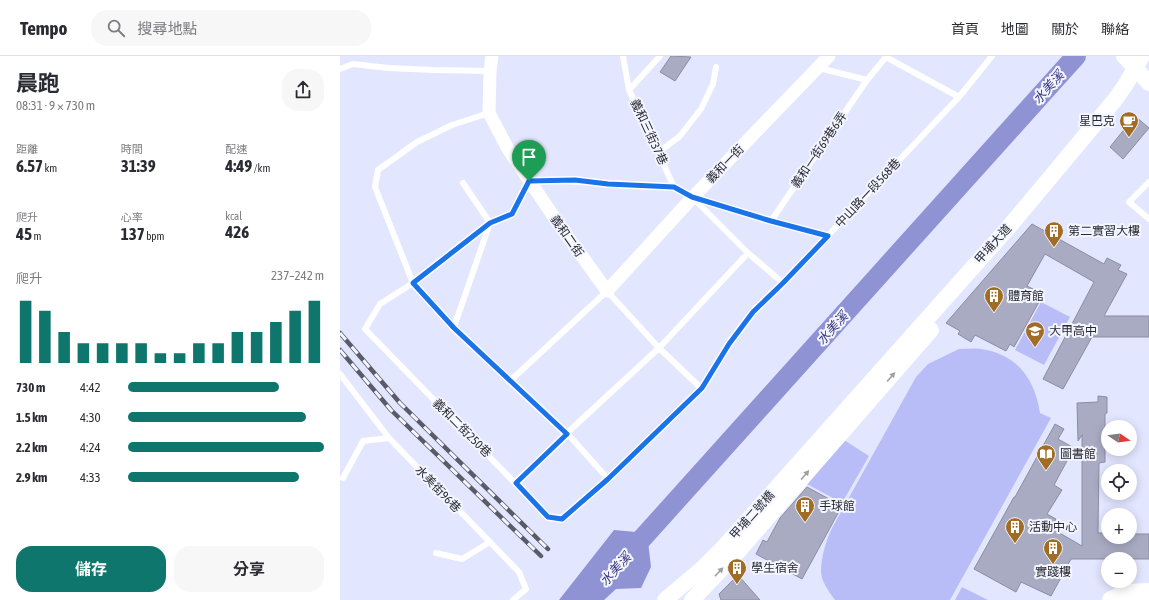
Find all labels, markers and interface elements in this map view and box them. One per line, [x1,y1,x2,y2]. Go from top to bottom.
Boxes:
search box [91,10,371,46]
text: Tempo [20,17,67,39]
icon: search [105,17,127,39]
text: 搜尋地點 [137,20,197,37]
text: 首頁 [951,21,979,37]
text: 地圖 [1001,21,1029,37]
text: 關於 [1051,21,1079,37]
text: 聯絡 [1101,21,1129,37]
water label: 水美溪 [1030,66,1068,107]
button: share [282,69,324,111]
text: 晨跑 [16,70,60,96]
street label: 義和三街37巷 [628,97,670,167]
text: 08:31 · 9 × 730 m [16,98,95,113]
street label: 義和一街69巷6弄 [788,109,850,191]
cafe icon: 星巴克 [1118,110,1140,138]
place label: 星巴克 [1079,114,1115,128]
pin [512,140,546,181]
street label: 義和一街 [703,142,747,186]
text: 距離 [16,143,38,155]
text: 時間 [121,143,143,155]
text: 配速 [225,143,247,155]
icon: arrive [518,146,540,168]
text: 6.57 [16,156,43,176]
text: 31:39 [121,156,156,176]
text: 4:49 [225,156,252,176]
street label: 中山路一段568巷 [833,156,903,230]
text: km [43,162,57,174]
text: /km [252,162,270,174]
text: kcal [225,210,242,222]
text: 爬升 [16,211,38,223]
text: 心率 [121,211,143,223]
street label: 義和二街 [547,212,587,260]
building icon: 第二實習大樓 [1043,220,1065,248]
street label: 甲埔大道 [972,221,1014,267]
text: 426 [225,222,249,242]
text: 45 [16,224,32,244]
text: 137 [121,224,145,244]
place label: 第二實習大樓 [1068,224,1140,238]
text: m [32,230,41,242]
text: bpm [145,230,165,242]
text: 237–242 m [271,268,324,283]
text: 爬升 [16,271,42,286]
building icon: 體育館 [983,285,1005,313]
place label: 體育館 [1008,289,1044,303]
water label: 水美溪 [814,307,852,348]
school or university icon: 大甲高中 [1024,320,1046,348]
place label: 大甲高中 [1049,324,1097,338]
one-way arrow [886,372,895,382]
text: 730 m [16,380,45,395]
text: 4:42 [80,380,101,395]
street label: 義和二街250巷 [430,396,494,460]
text: 1.5 km [16,410,47,425]
text: 4:30 [80,410,101,425]
north arrow [1101,420,1137,456]
map controls [1101,420,1137,588]
text: 2.2 km [16,440,47,455]
text: 4:24 [80,440,101,455]
library icon: 圖書館 [1035,443,1057,471]
place label: 圖書館 [1060,447,1096,461]
street label: 水美街96巷 [412,463,464,515]
button: locate [1101,464,1137,500]
text: 2.9 km [16,470,47,485]
text: 4:33 [80,470,101,485]
one-way arrow [801,470,810,480]
street label: 甲埔二號橋 [727,488,777,542]
building icon: 手球館 [794,495,816,523]
place label: 手球館 [819,499,855,513]
button: + [1101,508,1137,544]
building icon: 活動中心 [1004,516,1026,544]
place label: 活動中心 [1029,520,1077,534]
building icon: 實踐樓 [1042,537,1064,565]
button: 儲存 [16,546,166,592]
button: 分享 [174,546,324,592]
water label: 水美溪 [597,548,635,589]
button: − [1101,552,1137,588]
building icon: 學生宿舍 [726,557,748,585]
place label: 學生宿舍 [751,561,799,575]
place label: 實踐樓 [1035,565,1071,579]
one-way arrow [714,567,724,577]

